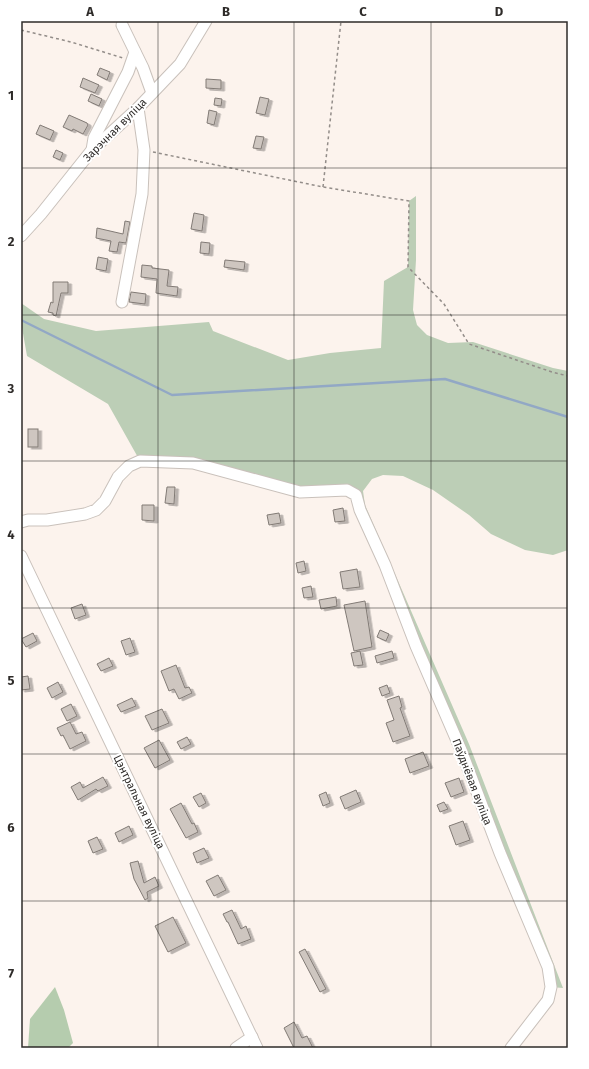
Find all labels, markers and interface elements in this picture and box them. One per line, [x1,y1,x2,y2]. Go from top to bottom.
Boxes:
text: A [85,4,94,19]
text: B [222,4,230,19]
text: C [359,4,367,19]
text: D [495,4,504,19]
text: 1 [8,88,14,103]
street label: Зарэчная вуліца [81,96,149,164]
text: 2 [8,234,15,249]
text: 3 [7,381,15,396]
text: 4 [7,527,15,542]
text: 5 [8,673,15,688]
street label: Паўднёвая вуліца [450,737,494,827]
street label: Цэнтральная вуліца [111,753,167,851]
text: 6 [7,820,15,835]
text: 7 [8,966,14,981]

